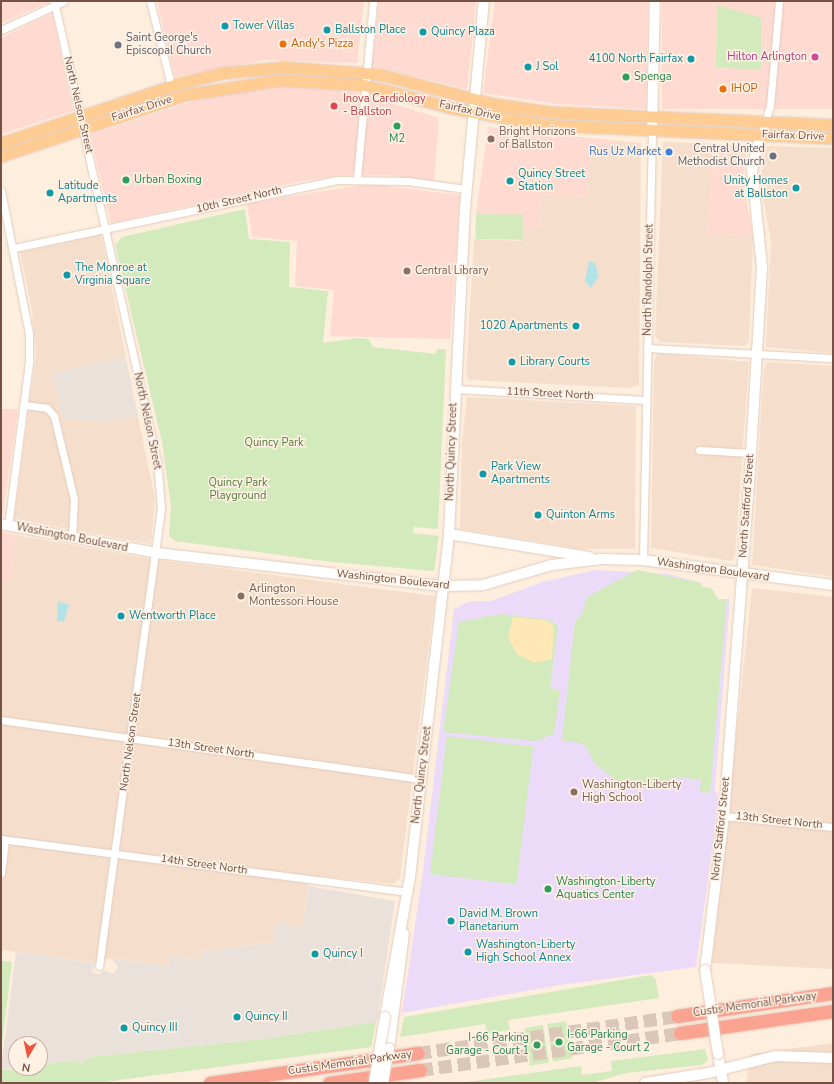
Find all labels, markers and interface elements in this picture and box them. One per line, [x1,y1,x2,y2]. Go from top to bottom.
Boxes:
place label: Tower Villas [233,19,294,33]
marker: Tower Villas [220,21,230,31]
place label: Ballston Place [335,23,406,37]
marker: Ballston Place [322,25,332,35]
place label: Quincy Plaza [431,25,495,39]
marker: Quincy Plaza [418,27,428,37]
place label: Saint George's Episcopal Church [126,32,211,58]
place label: Andy's Pizza [291,37,353,51]
marker: Andy's Pizza [278,39,288,49]
marker: Saint George's Episcopal Church [113,40,123,50]
place label: Hilton Arlington [727,50,807,64]
place label: 4100 North Fairfax [589,52,683,66]
marker: Hilton Arlington [810,52,820,62]
marker: 4100 North Fairfax [686,54,696,64]
street label: North Nelson Street [60,55,96,155]
place label: J Sol [536,60,559,74]
marker: J Sol [523,62,533,72]
place label: Spenga [634,70,672,84]
marker: Spenga [621,72,631,82]
place label: IHOP [731,82,758,96]
marker: IHOP [718,84,728,94]
street label: Fairfax Drive [110,93,174,125]
place label: Inova Cardiology - Ballston [343,93,426,119]
street label: Fairfax Drive [438,98,502,124]
marker: Inova Cardiology - Ballston [328,100,340,112]
marker: M2 [392,121,402,131]
place label: Bright Horizons of Ballston [499,126,576,152]
street label: Fairfax Drive [762,128,824,144]
place label: M2 [389,132,405,146]
marker: Bright Horizons of Ballston [486,134,496,144]
place label: Central United Methodist Church [678,143,765,169]
place label: Rus Uz Market [589,145,661,159]
marker: Rus Uz Market [664,147,674,157]
marker: Central United Methodist Church [768,151,778,161]
place label: Quincy Street Station [518,168,585,194]
place label: Urban Boxing [134,173,202,187]
marker: Urban Boxing [121,175,131,185]
place label: Unity Homes at Ballston [724,175,788,201]
marker: Quincy Street Station [505,176,515,186]
place label: Latitude Apartments [58,180,117,206]
marker: Unity Homes at Ballston [791,183,801,193]
street label: 10th Street North [195,184,283,216]
marker: Latitude Apartments [45,188,55,198]
street label: North Randolph Street [641,224,657,336]
place label: The Monroe at Virginia Square [75,262,150,288]
place label: Central Library [415,264,488,278]
marker: Central Library [402,266,412,276]
marker: The Monroe at Virginia Square [62,270,72,280]
place label: 1020 Apartments [480,319,568,333]
marker: 1020 Apartments [571,321,581,331]
place label: Library Courts [520,355,590,369]
marker: Library Courts [507,357,517,367]
street label: North Nelson Street [130,371,164,471]
street label: 11th Street North [506,385,594,403]
street label: North Quincy Street [444,403,460,501]
park label: Quincy Park [245,436,303,450]
street label: North Stafford Street [737,454,757,558]
place label: Park View Apartments [491,461,550,487]
marker: Park View Apartments [478,469,488,479]
park label: Quincy Park Playground [209,477,267,503]
place label: Quinton Arms [546,508,615,522]
marker: Quinton Arms [533,510,543,520]
street label: Washington Boulevard [15,521,129,555]
street label: Washington Boulevard [656,556,770,584]
street label: Washington Boulevard [336,568,450,592]
place label: Arlington Montessori House [249,583,338,609]
marker: Arlington Montessori House [236,591,246,601]
place label: Wentworth Place [129,609,216,623]
marker: Wentworth Place [116,611,126,621]
street label: North Nelson Street [118,692,144,792]
street label: North Quincy Street [409,725,435,825]
street label: 13th Street North [167,736,255,762]
street label: North Stafford Street [709,777,733,881]
place label: Washington-Liberty High School [582,779,682,805]
marker: Washington-Liberty High School [569,787,579,797]
street label: 13th Street North [735,810,823,832]
street label: 14th Street North [160,852,248,878]
place label: Washington-Liberty Aquatics Center [556,876,656,902]
marker: Washington-Liberty Aquatics Center [543,884,553,894]
place label: David M. Brown Planetarium [459,908,538,934]
marker: David M. Brown Planetarium [446,916,456,926]
place label: Washington-Liberty High School Annex [476,939,576,965]
place label: Quincy I [323,947,363,961]
marker: Washington-Liberty High School Annex [463,947,473,957]
marker: Quincy I [310,949,320,959]
street label: Custis Memorial Parkway [692,990,818,1020]
place label: Quincy II [245,1010,288,1024]
marker: Quincy II [232,1012,242,1022]
place label: Quincy III [132,1021,177,1035]
marker: Quincy III [119,1023,129,1033]
place label: I-66 Parking Garage - Court 2 [567,1029,650,1055]
place label: I-66 Parking Garage - Court 1 [446,1032,529,1058]
north arrow [8,1036,48,1076]
marker: I-66 Parking Garage - Court 2 [554,1037,564,1047]
marker: I-66 Parking Garage - Court 1 [532,1040,542,1050]
street label: Custis Memorial Parkway [287,1048,413,1078]
text: N [21,1059,31,1075]

